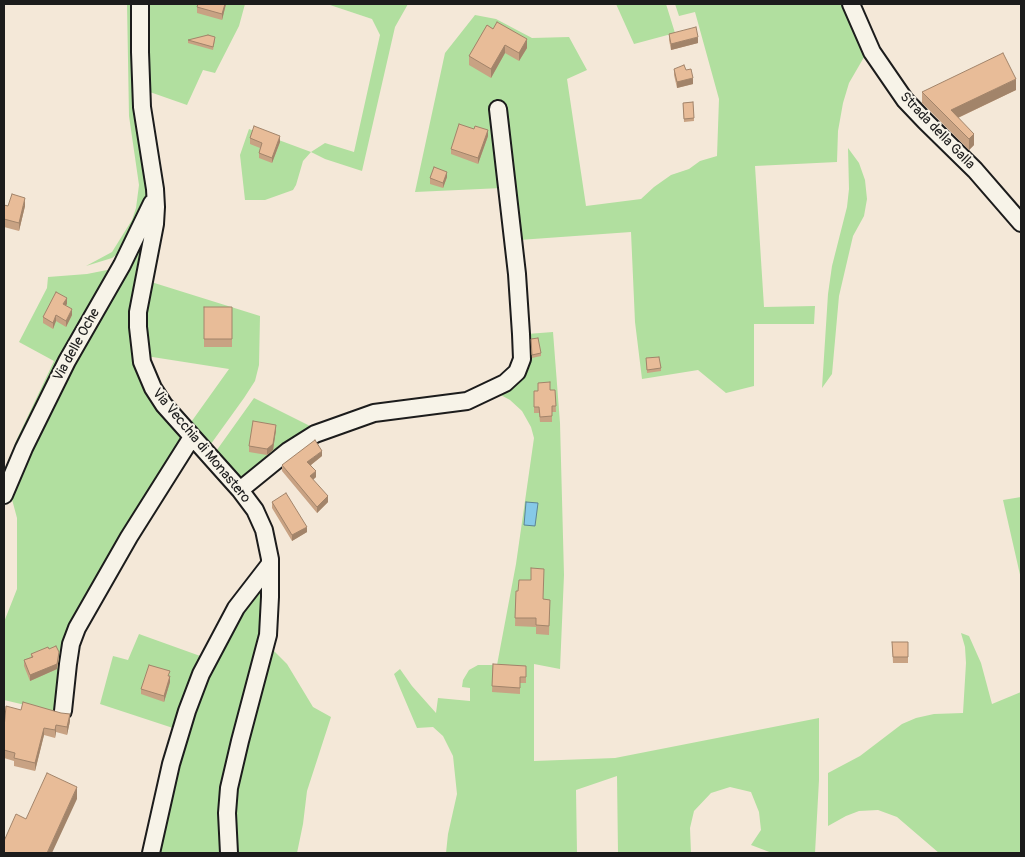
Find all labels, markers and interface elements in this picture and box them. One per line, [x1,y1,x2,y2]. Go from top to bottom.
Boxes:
street label: Strada della Galla [896,89,978,173]
street label: Via delle Oche [50,306,104,384]
street label: Via Vecchia di Monastero [148,385,254,507]

